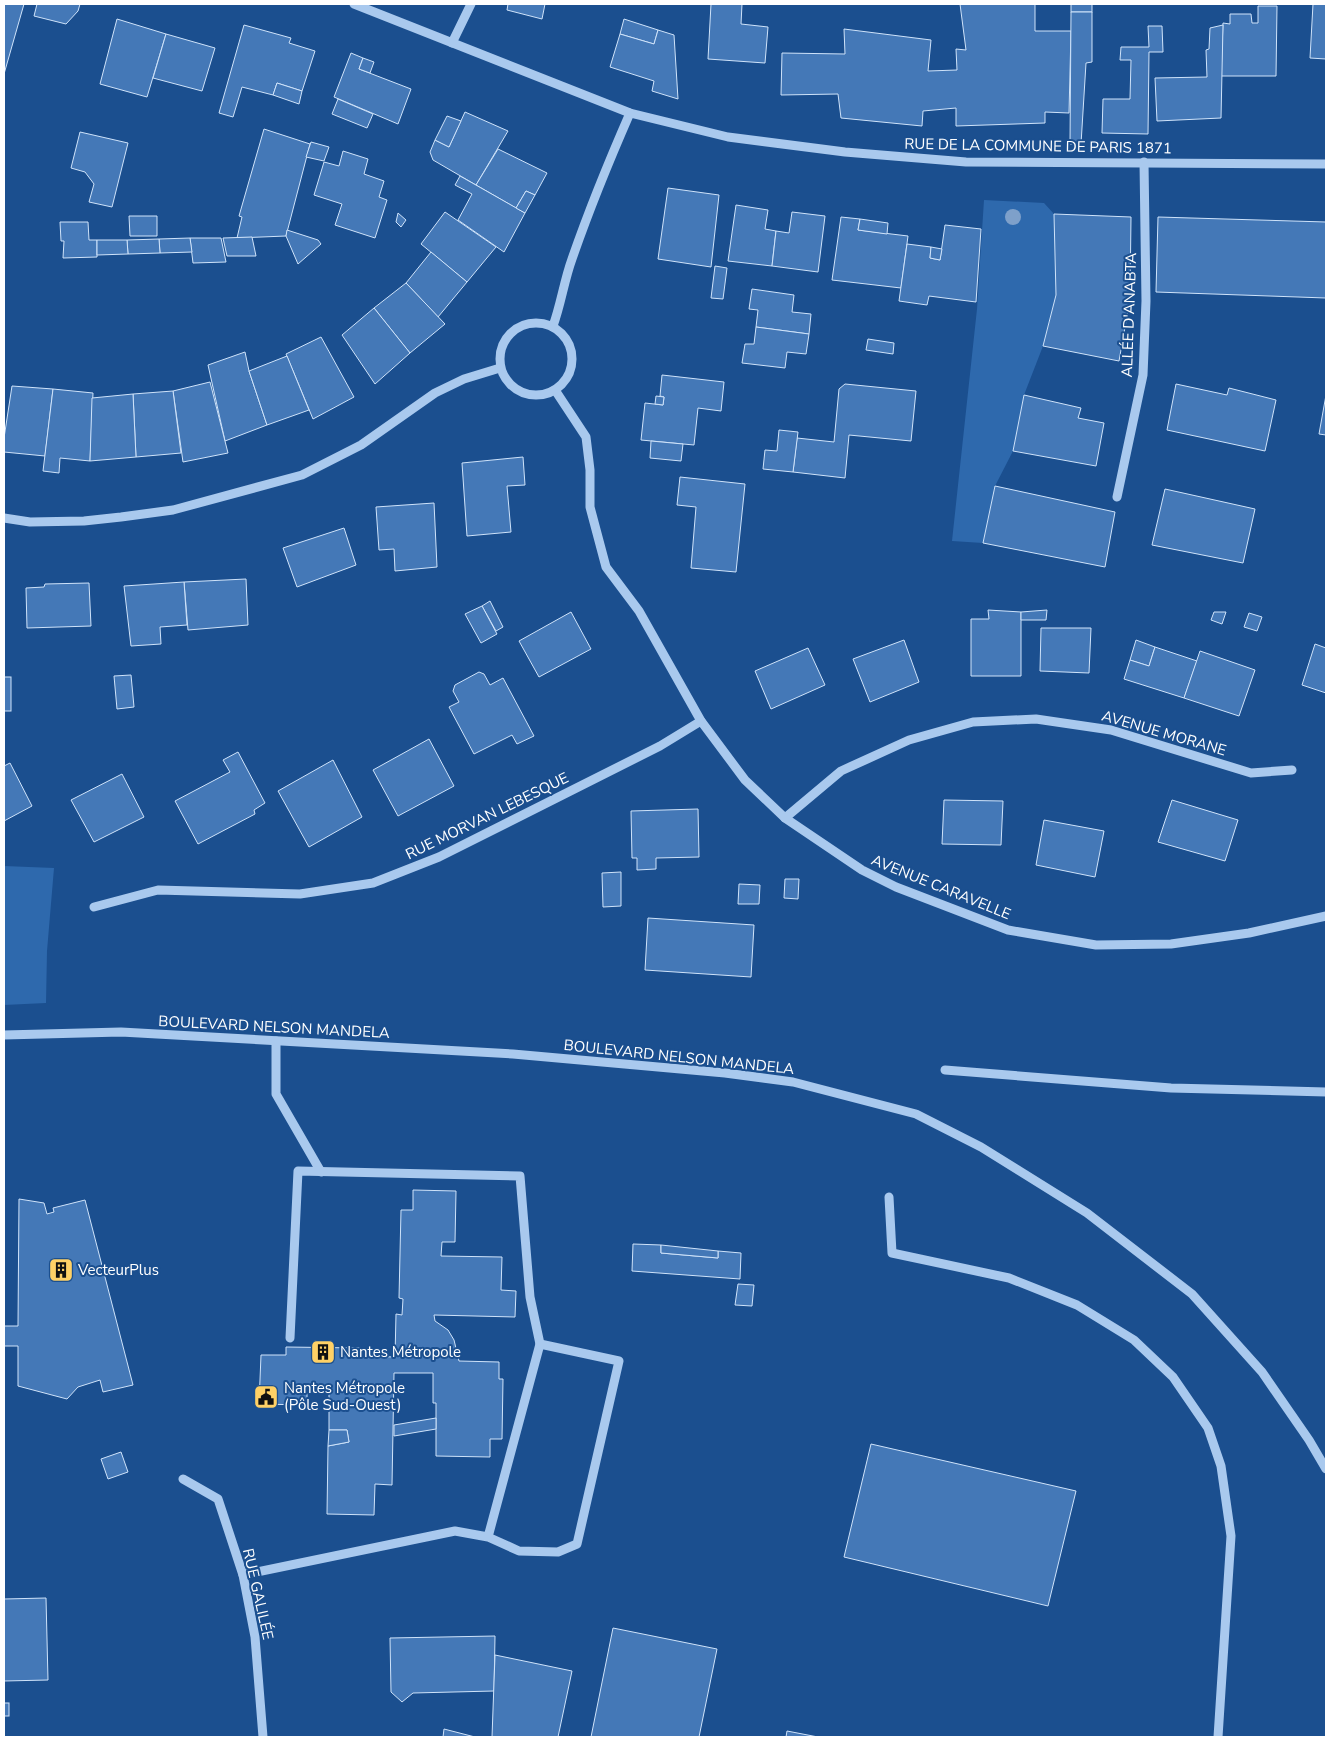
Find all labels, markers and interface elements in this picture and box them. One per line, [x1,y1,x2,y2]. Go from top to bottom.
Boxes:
street label: RUE DE LA COMMUNE DE PARIS 1871 [904,134,1172,158]
street label: ALLÉE D'ANABTA [1117,252,1141,378]
street label: AVENUE MORANE [1099,706,1229,760]
street label: RUE MORVAN LEBESQUE [402,768,572,864]
street label: AVENUE CARAVELLE [868,850,1014,924]
street label: BOULEVARD NELSON MANDELA [158,1011,390,1043]
street label: BOULEVARD NELSON MANDELA [563,1035,795,1079]
building icon: VecteurPlus [48,1257,74,1283]
place label: VecteurPlus [77,1260,159,1280]
building icon: Nantes Métropole [310,1339,336,1365]
place label: Nantes Métropole [340,1342,461,1362]
place label: Nantes Métropole (Pôle Sud-Ouest) [284,1378,405,1415]
public building icon: Nantes Métropole (Pôle Sud-Ouest) [253,1384,279,1410]
street label: RUE GALILÉE [238,1546,278,1642]

